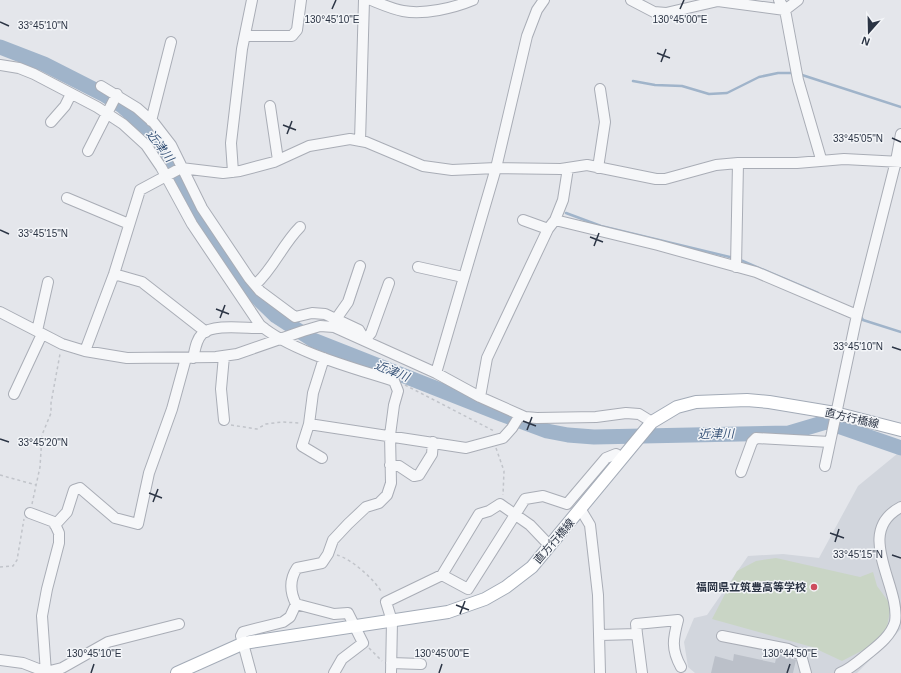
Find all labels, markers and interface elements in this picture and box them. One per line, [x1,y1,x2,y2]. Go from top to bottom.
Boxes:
north arrow [849,12,889,52]
text: 130°45'10"E [304,14,360,25]
text: 130°45'00"E [652,14,708,25]
text: 33°45'10"N [18,20,68,31]
text: N [860,34,871,48]
water label: 近津川 [144,127,178,166]
text: 33°45'05"N [833,133,883,144]
text: 33°45'15"N [18,228,68,239]
text: 33°45'10"N [833,341,883,352]
water label: 近津川 [373,358,413,385]
street label: 直方行橋線 [824,406,880,430]
water label: 近津川 [698,427,736,441]
text: 33°45'20"N [18,437,68,448]
street label: 直方行橋線 [531,516,577,566]
text: 33°45'15"N [833,549,883,560]
place label: 福岡県立筑豊高等学校 [696,581,806,593]
marker: 福岡県立筑豊高等学校 [809,582,819,592]
text: 130°45'10"E [66,648,122,659]
text: 130°45'00"E [414,648,470,659]
text: 130°44'50"E [762,648,818,659]

